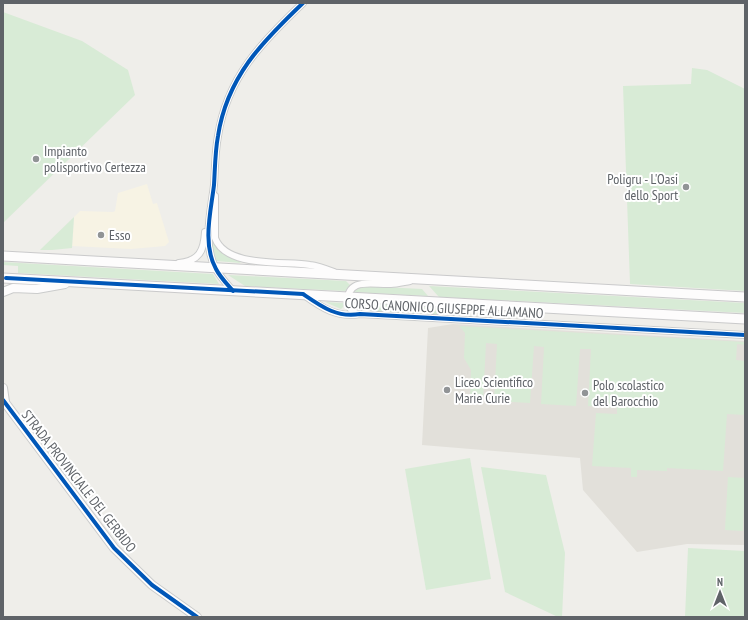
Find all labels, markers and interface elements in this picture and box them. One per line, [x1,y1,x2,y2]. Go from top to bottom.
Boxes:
place label: Impianto polisportivo Certezza [44,142,146,176]
marker: Impianto polisportivo Certezza [31,154,41,164]
place label: Poligru - L'Oasi dello Sport [607,170,678,204]
marker: Poligru - L'Oasi dello Sport [681,182,691,192]
place label: Esso [109,226,131,244]
marker: Esso [96,230,106,240]
street label: CORSO CANONICO GIUSEPPE ALLAMANO [344,294,544,322]
place label: Liceo Scientifico Marie Curie [455,373,533,407]
place label: Polo scolastico del Barocchio [593,376,664,410]
marker: Liceo Scientifico Marie Curie [442,385,452,395]
marker: Polo scolastico del Barocchio [580,388,590,398]
street label: STRADA PROVINCIALE DEL GERBIDO [18,406,140,556]
north arrow [700,572,740,612]
text: N [717,575,723,589]

